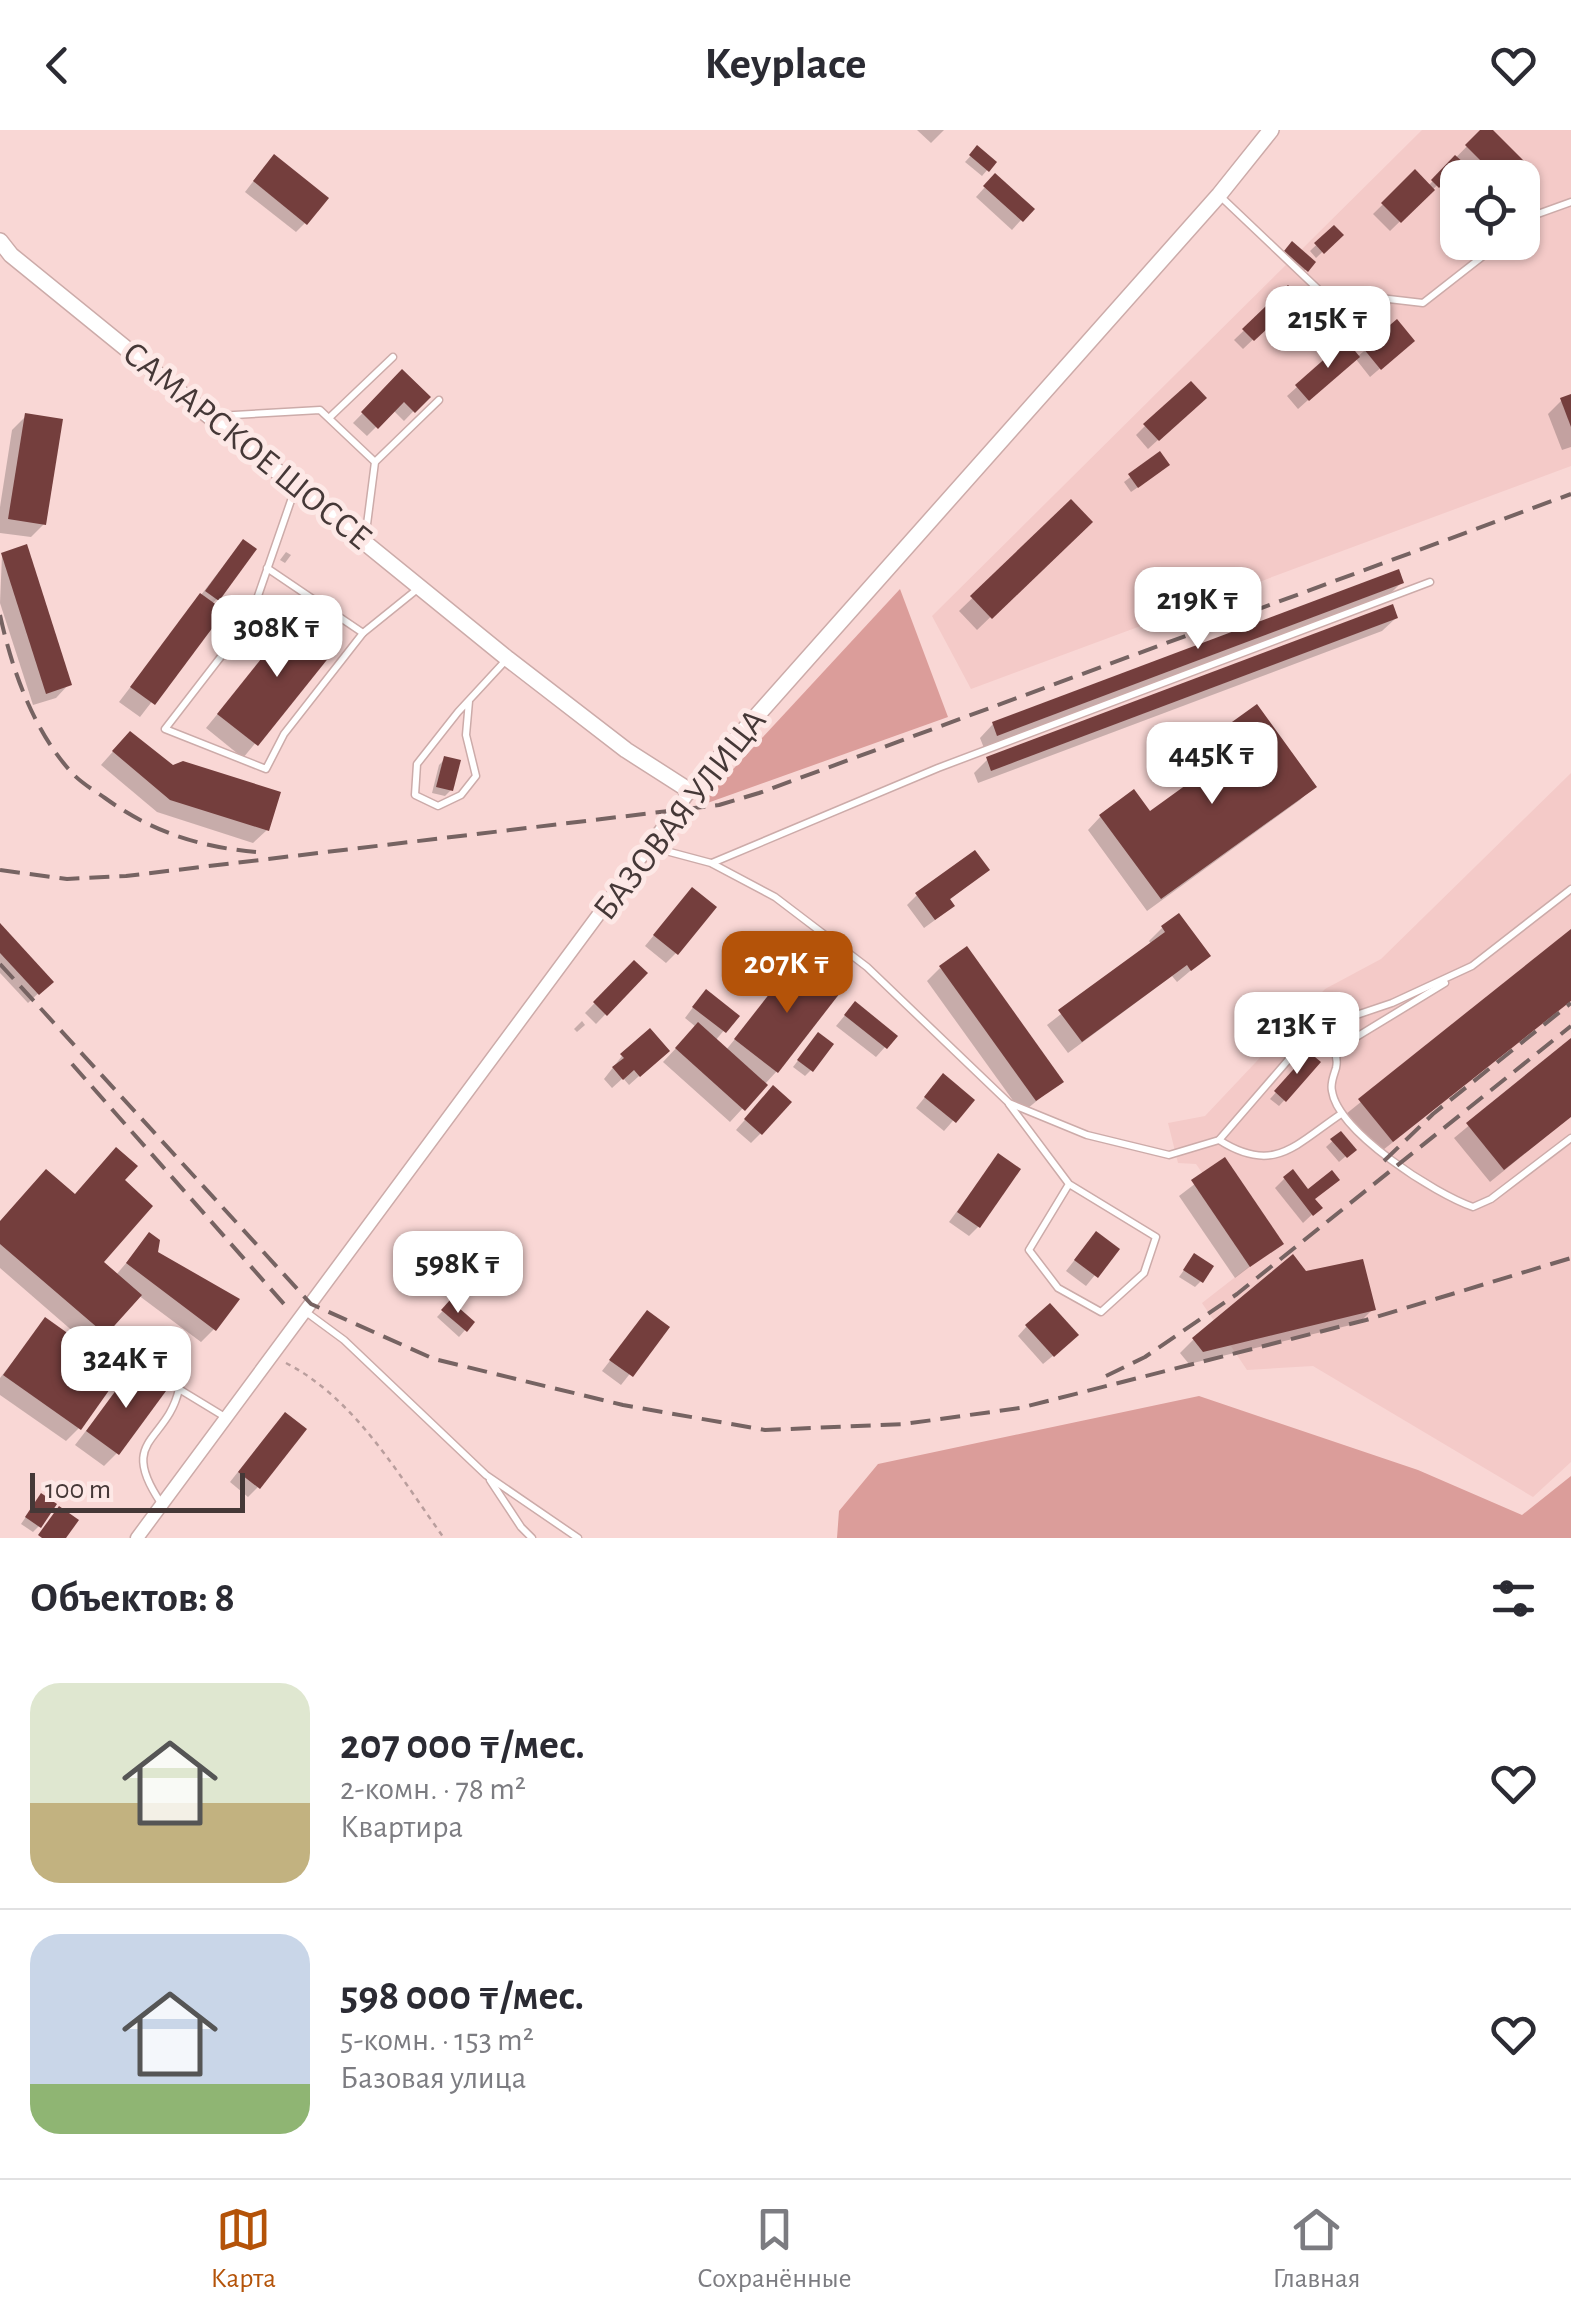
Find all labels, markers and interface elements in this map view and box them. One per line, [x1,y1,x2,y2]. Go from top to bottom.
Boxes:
icon: back [30,38,85,93]
icon: heart [1486,38,1541,93]
text: Keyplace [704,42,867,87]
map controls [1440,160,1540,260]
button: locate [1440,160,1540,260]
pin: 215K ₸ [1247,286,1409,371]
text: 215K ₸ [1287,302,1369,334]
street label: САМАРСКОЕ ШОССЕ [116,335,378,557]
pin: 219K ₸ [1117,567,1279,652]
text: 219K ₸ [1157,583,1239,615]
pin: 308K ₸ [196,595,358,680]
text: 308K ₸ [233,611,321,643]
street label: БАЗОВАЯ УЛИЦА [587,703,773,927]
pin: 445K ₸ [1131,722,1293,807]
text: 445K ₸ [1169,738,1255,770]
pin: 207K ₸ [706,931,868,1016]
text: 207K ₸ [744,947,830,979]
pin: 213K ₸ [1216,992,1378,1077]
text: 213K ₸ [1256,1008,1338,1040]
pin: 598K ₸ [377,1231,539,1316]
text: 598K ₸ [415,1247,501,1279]
pin: 324K ₸ [45,1326,207,1411]
text: 324K ₸ [83,1342,169,1374]
scale bar [30,1468,245,1512]
text: 100 m [45,1476,111,1504]
icon: filters [1486,1571,1541,1626]
text: Объектов: 8 [30,1577,235,1619]
icon: home [110,1723,230,1843]
text: 207 000 ₸/мес. [340,1724,585,1766]
icon: heart [1486,1756,1541,1811]
text: 2-комн. · 78 m² [340,1773,526,1805]
text: Квартира [340,1811,463,1843]
icon: home [110,1974,230,2094]
text: 598 000 ₸/мес. [340,1975,584,2017]
icon: heart [1486,2007,1541,2062]
text: 5-комн. · 153 m² [340,2024,534,2056]
text: Базовая улица [340,2062,526,2094]
tab: Карта [210,2202,276,2296]
tab: Сохранённые [697,2202,852,2296]
tab: Главная [1273,2202,1361,2296]

